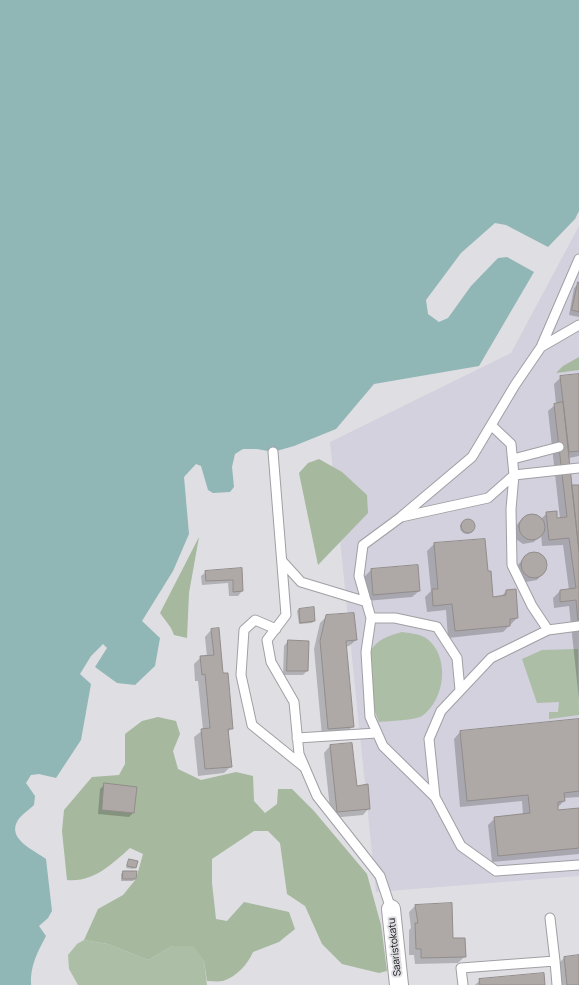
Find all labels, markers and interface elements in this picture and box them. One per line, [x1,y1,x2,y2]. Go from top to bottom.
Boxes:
street label: Saaristokatu [386,917,404,977]

